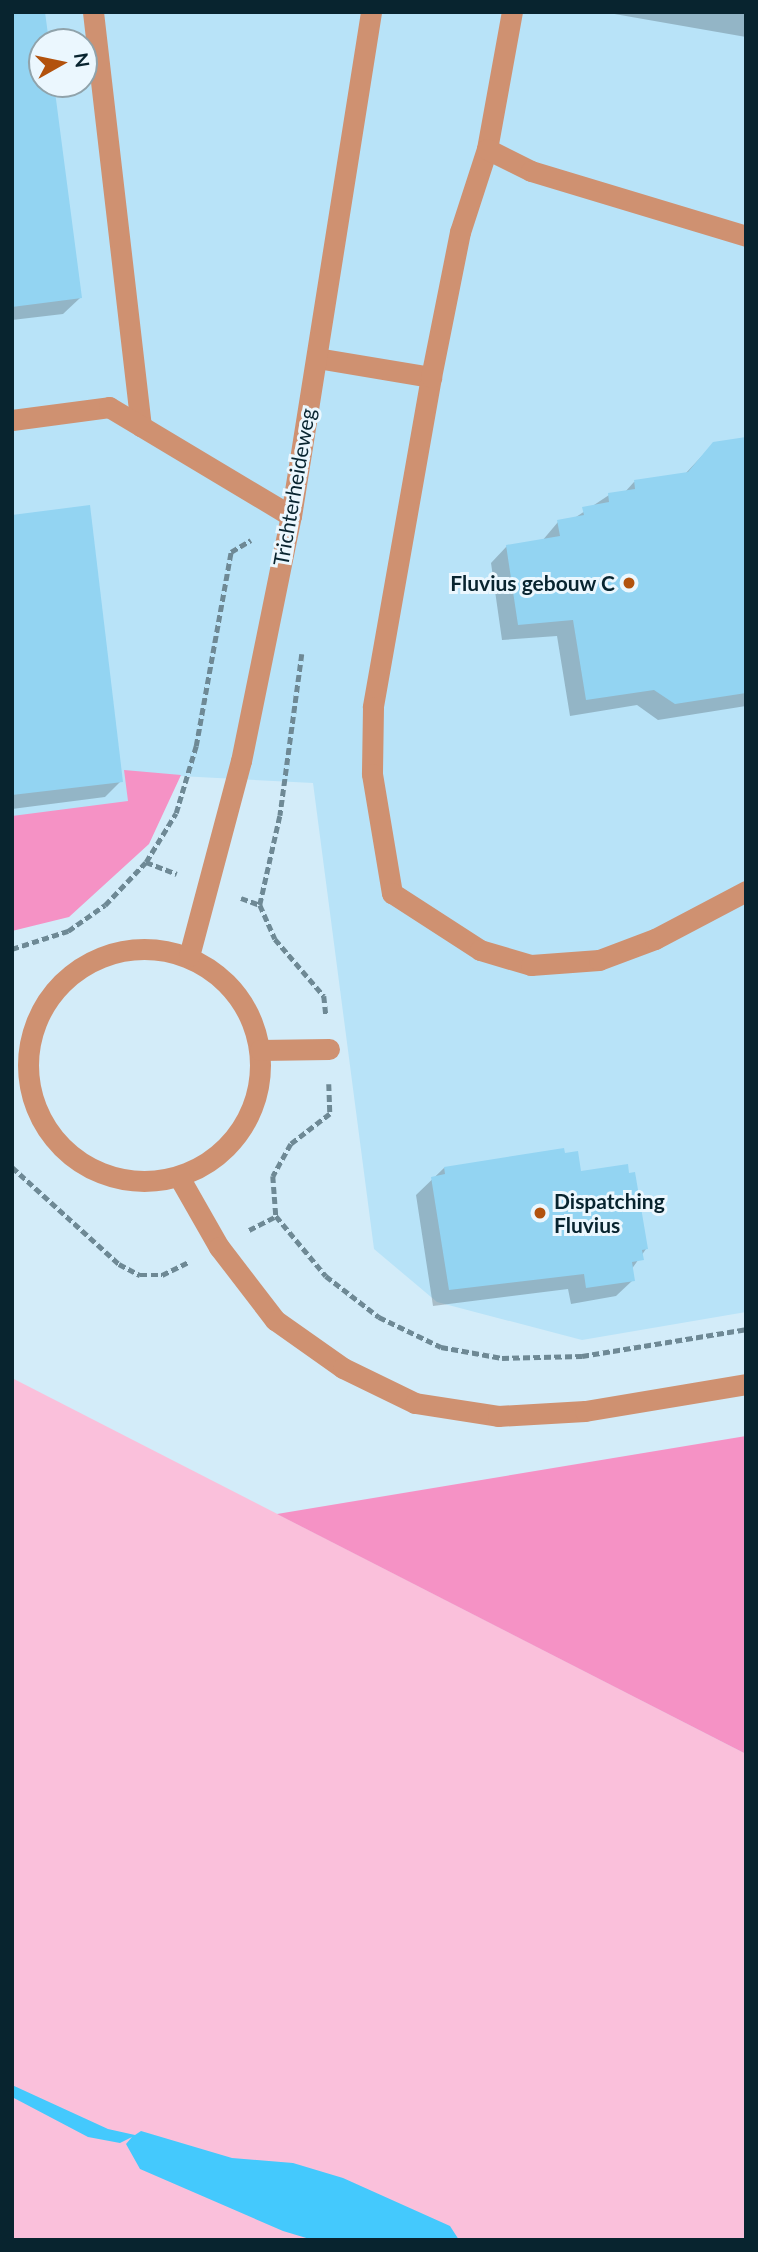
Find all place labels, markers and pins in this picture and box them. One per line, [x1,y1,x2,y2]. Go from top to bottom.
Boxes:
place label: Fluvius gebouw C [450,570,615,596]
marker: Fluvius gebouw C [621,575,637,591]
place label: Dispatching Fluvius [554,1188,665,1238]
marker: Dispatching Fluvius [532,1205,548,1221]

